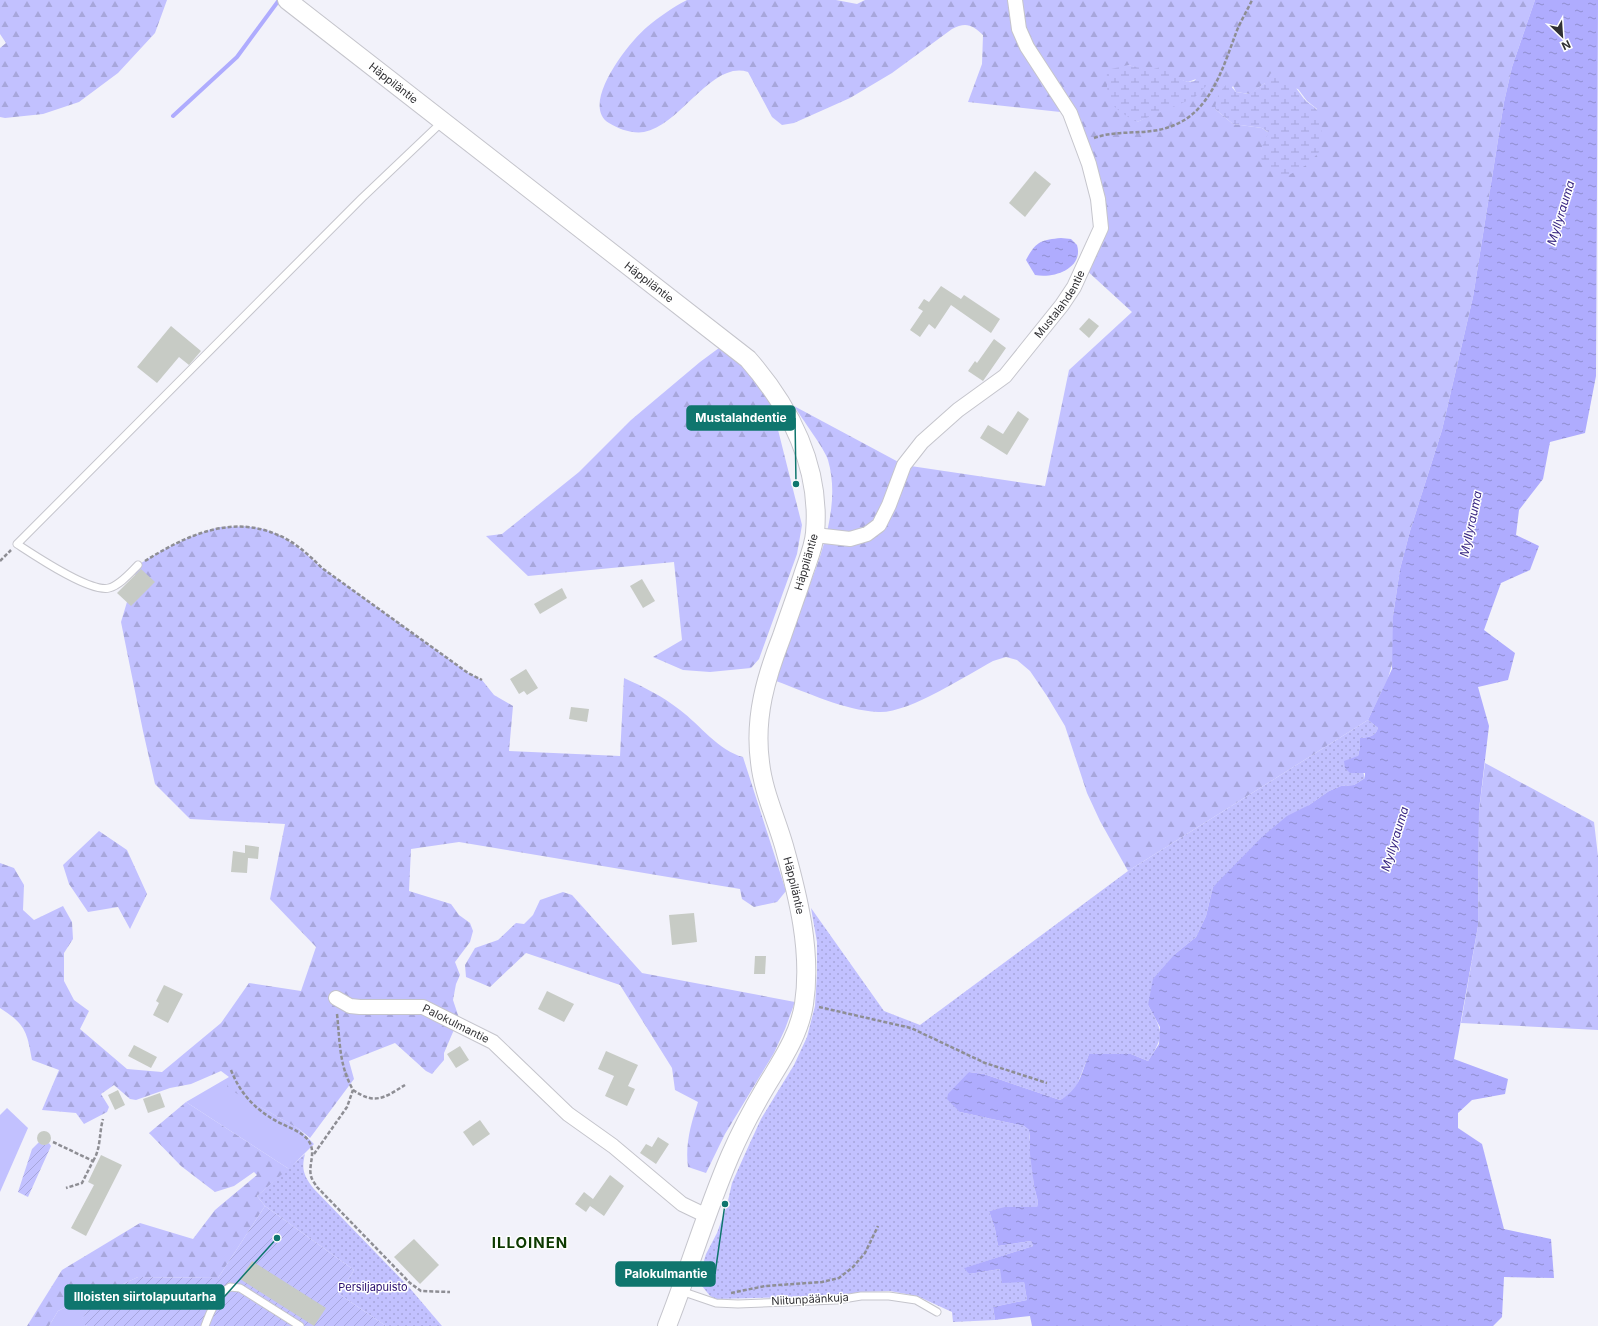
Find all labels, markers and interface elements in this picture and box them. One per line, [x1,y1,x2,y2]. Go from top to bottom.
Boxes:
north arrow [1542,16,1582,56]
text: N [1559,37,1573,53]
street label: Häppiläntie [366,59,421,106]
water label: Myllyrauma [1544,179,1577,247]
street label: Häppiläntie [622,258,677,306]
street label: Mustalahdentie [1031,268,1088,341]
callout: Mustalahdentie [687,406,795,430]
text: Mustalahdentie [695,410,787,425]
water label: Myllyrauma [1456,490,1485,558]
street label: Häppiläntie [791,532,821,592]
water label: Myllyrauma [1378,805,1411,873]
street label: Häppiläntie [780,855,807,915]
street label: Palokulmantie [420,1001,492,1046]
district label: ILLOINEN [492,1233,568,1252]
callout: Palokulmantie [616,1262,715,1286]
text: Palokulmantie [624,1266,708,1281]
park label: Persiljapuisto [338,1280,408,1294]
callout: Illoisten siirtolapuutarha [65,1285,224,1309]
text: Illoisten siirtolapuutarha [74,1289,216,1304]
street label: Niitunpäänkuja [771,1290,849,1308]

